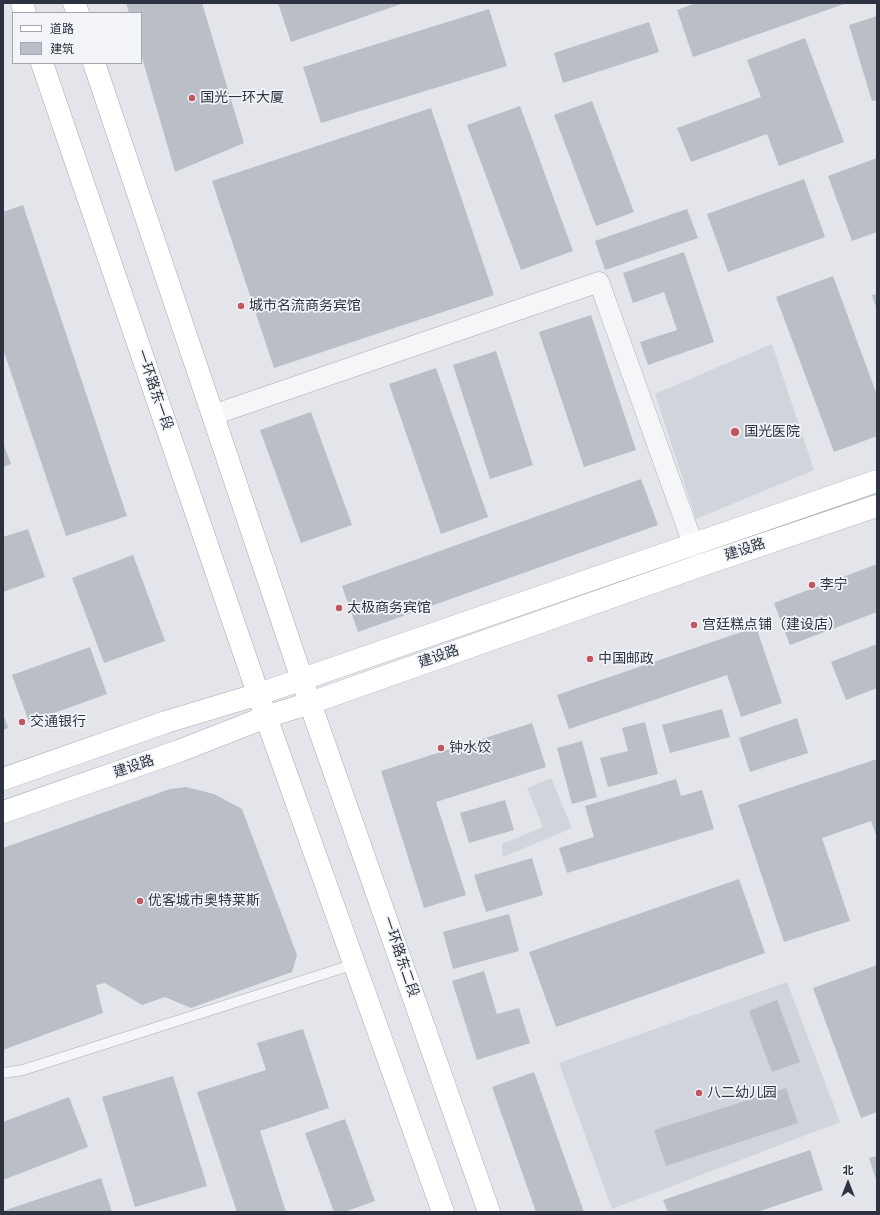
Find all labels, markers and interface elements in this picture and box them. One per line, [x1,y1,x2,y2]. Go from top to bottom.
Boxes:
legend [12,12,142,64]
text: 道路 [50,22,74,37]
text: 建筑 [50,42,74,57]
place label: 国光一环大厦 [200,90,284,106]
marker: 国光一环大厦 [187,93,197,103]
place label: 城市名流商务宾馆 [249,298,361,314]
marker: 城市名流商务宾馆 [236,301,246,311]
street label: 一环路东一段 [132,348,176,432]
place label: 国光医院 [744,424,800,440]
marker: 国光医院 [729,426,741,438]
street label: 建设路 [722,536,768,564]
place label: 李宁 [820,577,848,593]
marker: 李宁 [807,580,817,590]
place label: 太极商务宾馆 [347,600,431,616]
marker: 太极商务宾馆 [334,603,344,613]
place label: 宫廷糕点铺（建设店） [702,617,842,633]
marker: 宫廷糕点铺（建设店） [689,620,699,630]
street label: 建设路 [416,642,462,672]
place label: 中国邮政 [598,651,654,667]
marker: 中国邮政 [585,654,595,664]
place label: 交通银行 [30,714,86,730]
marker: 交通银行 [17,717,27,727]
place label: 钟水饺 [449,740,491,756]
marker: 钟水饺 [436,743,446,753]
street label: 建设路 [111,752,157,782]
place label: 优客城市奥特莱斯 [148,893,260,909]
marker: 优客城市奥特莱斯 [135,896,145,906]
street label: 一环路东二段 [378,915,422,999]
place label: 八二幼儿园 [707,1085,777,1101]
marker: 八二幼儿园 [694,1088,704,1098]
north arrow [828,1163,868,1203]
text: 北 [843,1164,854,1177]

